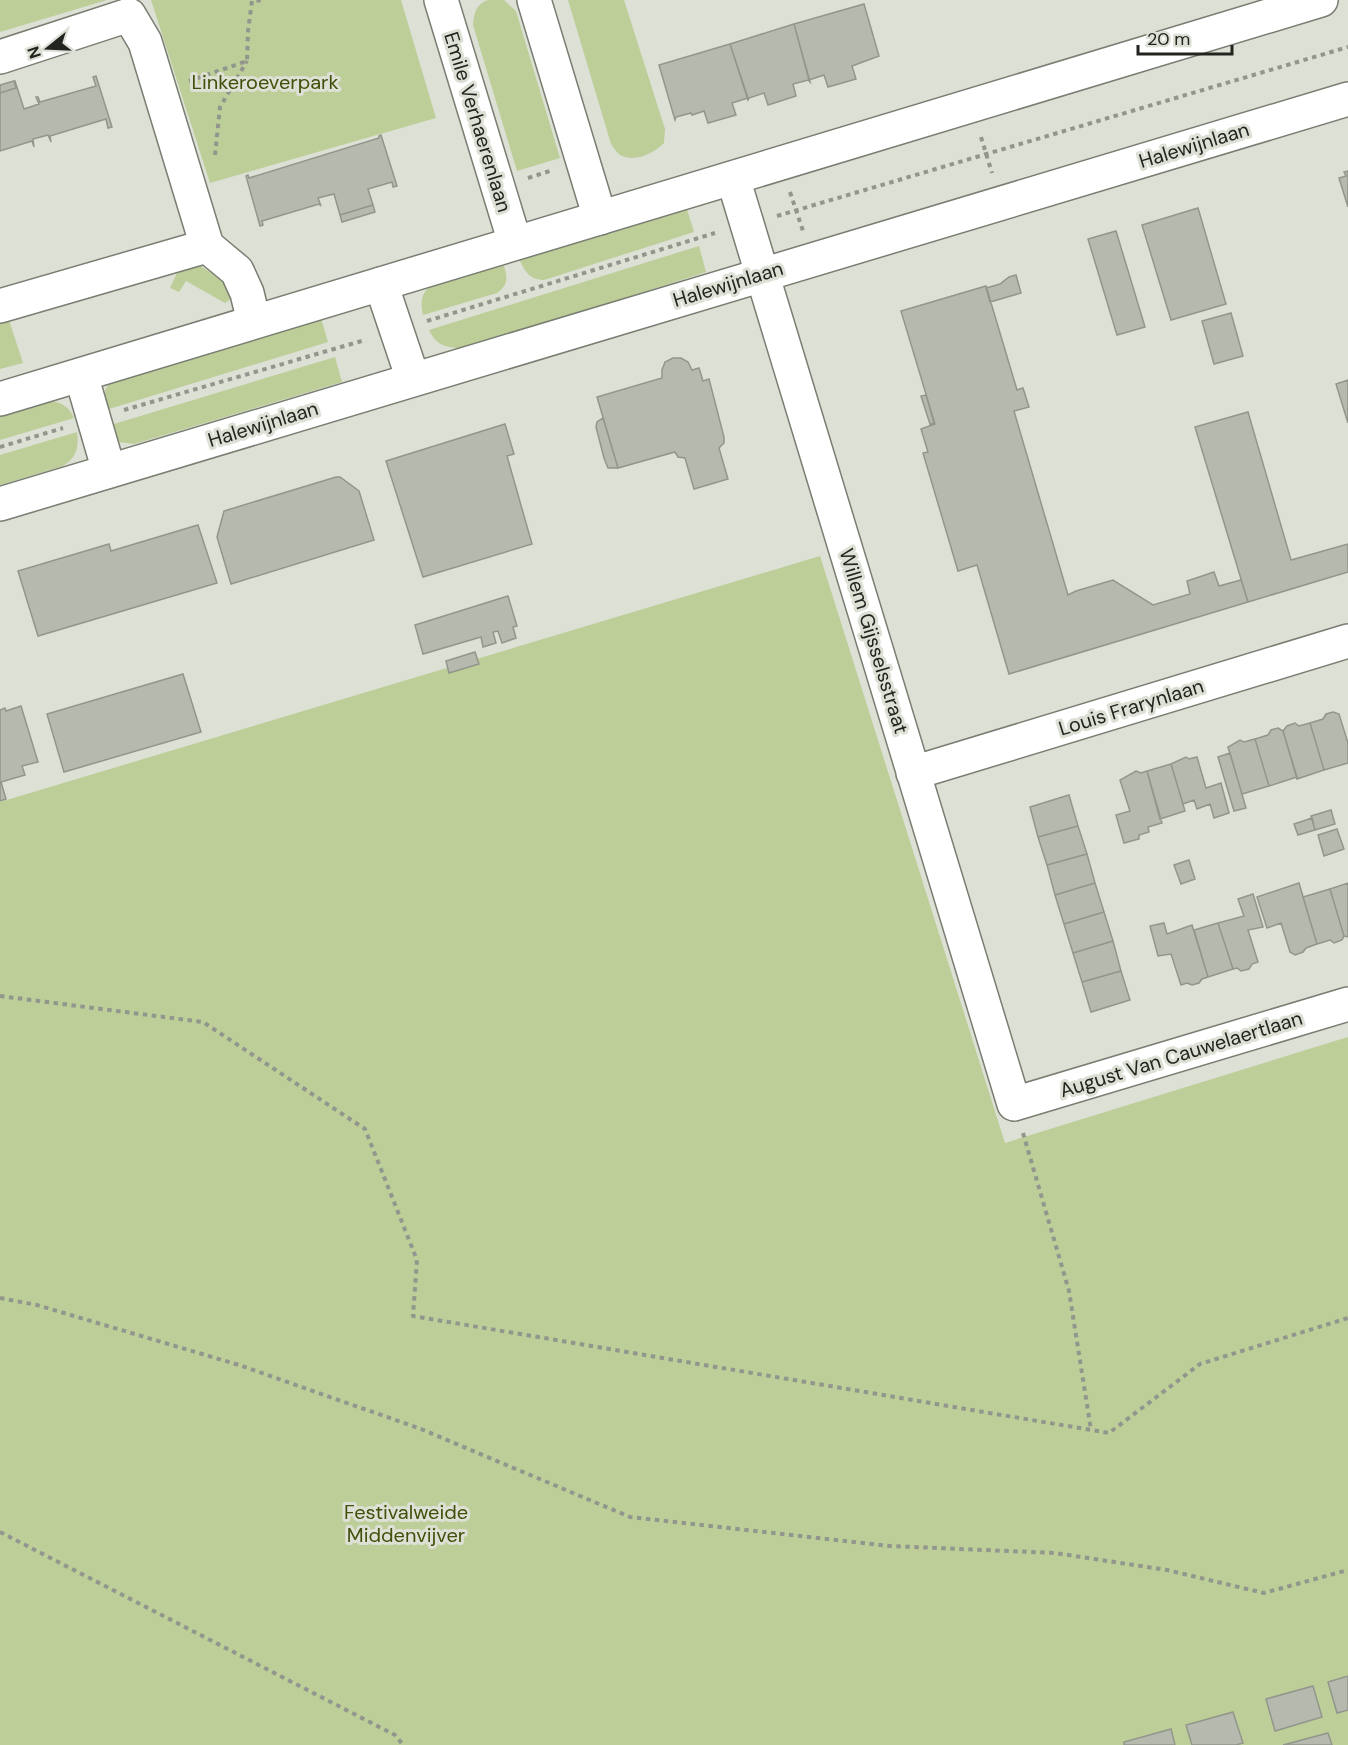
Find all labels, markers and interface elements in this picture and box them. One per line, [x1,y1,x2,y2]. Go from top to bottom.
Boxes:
north arrow [18,18,78,78]
scale bar [1138,18,1232,56]
text: 20 m [1147,27,1190,51]
street label: Emile Verhaerenlaan [438,29,518,215]
text: N [22,44,46,61]
park label: Linkeroeverpark [191,69,339,95]
street label: Halewijnlaan [1136,116,1252,174]
street label: Halewijnlaan [670,255,786,313]
street label: Halewijnlaan [205,395,321,453]
street label: Willem Gijsselsstraat [833,545,915,737]
street label: Louis Frarynlaan [1055,673,1207,741]
street label: August Van Cauwelaertlaan [1057,1005,1305,1103]
park label: Festivalweide Middenvijver [344,1499,468,1548]

